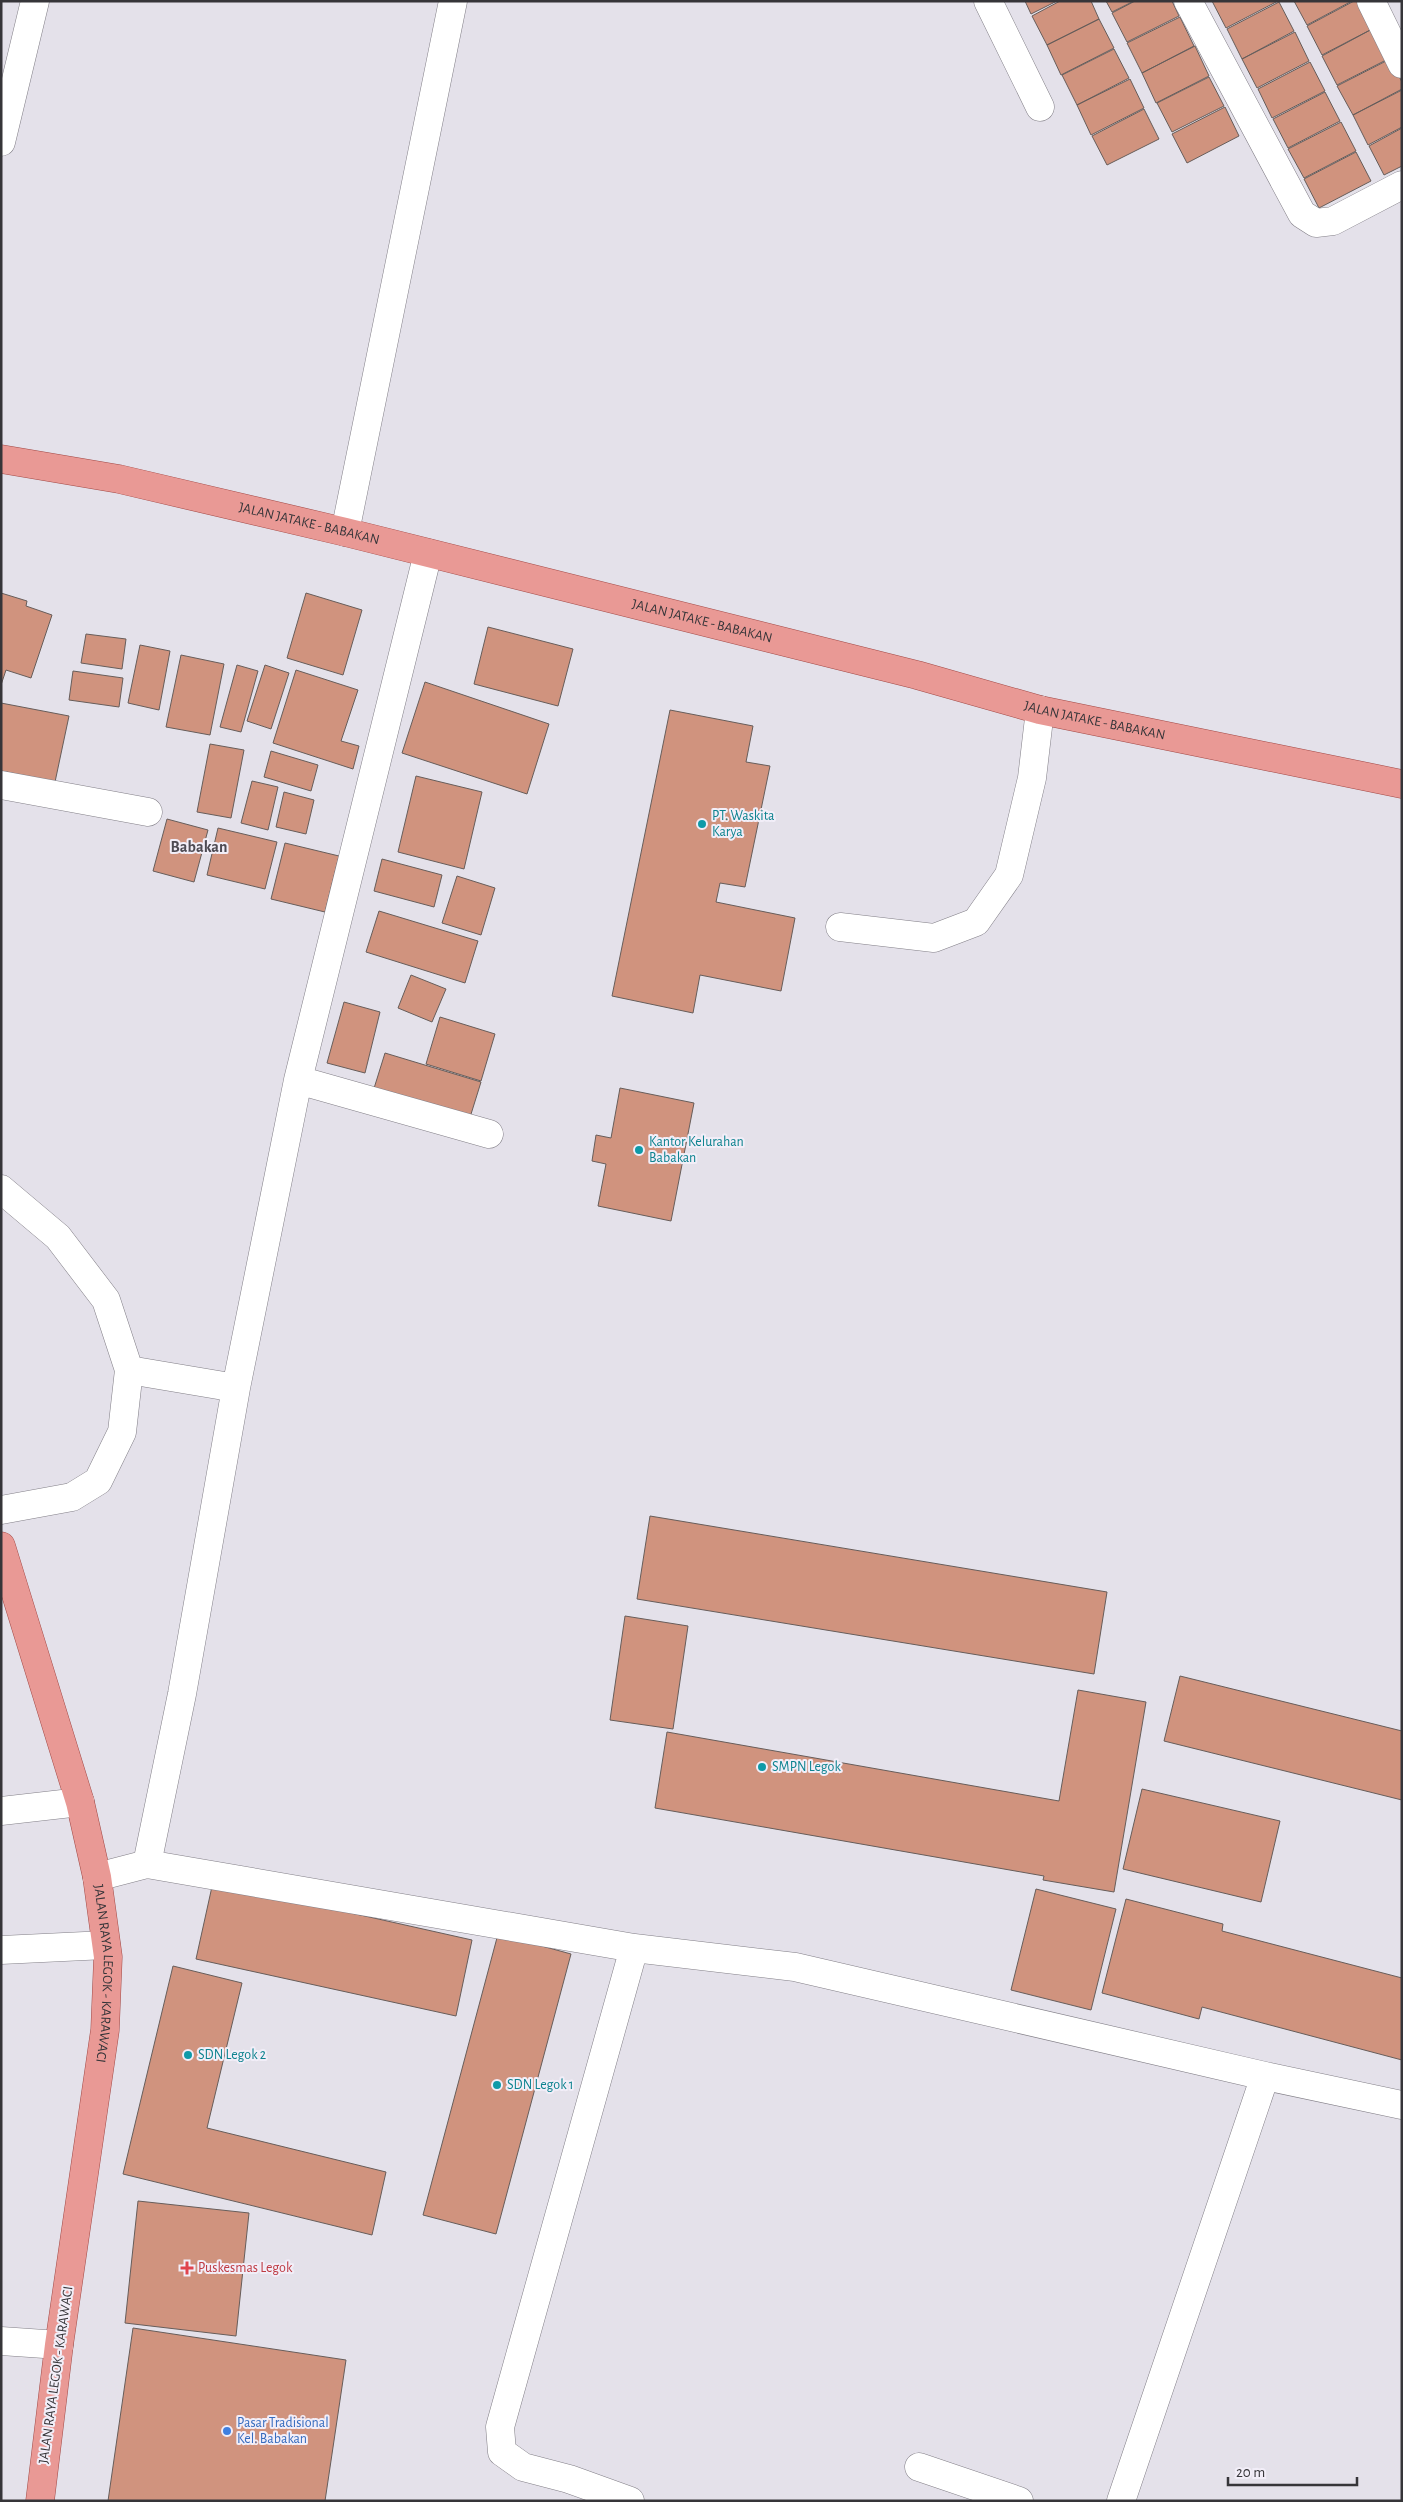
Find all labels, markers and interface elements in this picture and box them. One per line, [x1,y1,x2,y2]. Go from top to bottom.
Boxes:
street label: JALAN JATAKE - BABAKAN [237,500,381,547]
street label: JALAN JATAKE - BABAKAN [631,597,774,646]
street label: JALAN JATAKE - BABAKAN [1022,699,1167,742]
place label: PT. Waskita Karya [712,809,775,839]
marker: PT. Waskita Karya [696,818,708,830]
district label: Babakan [171,839,227,855]
place label: Kantor Kelurahan Babakan [649,1135,744,1165]
marker: Kantor Kelurahan Babakan [633,1144,645,1156]
place label: SMPN Legok [772,1760,841,1774]
marker: SMPN Legok [756,1761,768,1773]
street label: JALAN RAYA LEGOK - KARAWACI [91,1883,115,2064]
place label: SDN Legok 2 [198,2048,266,2062]
marker: SDN Legok 2 [182,2049,194,2061]
place label: SDN Legok 1 [507,2078,574,2092]
marker: SDN Legok 1 [491,2079,503,2091]
marker: Puskesmas Legok [180,2261,194,2275]
place label: Puskesmas Legok [198,2261,293,2275]
street label: JALAN RAYA LEGOK - KARAWACI [37,2285,75,2465]
place label: Pasar Tradisional Kel. Babakan [237,2416,329,2446]
marker: Pasar Tradisional Kel. Babakan [221,2425,233,2437]
scale bar [1228,2454,1357,2486]
text: 20 m [1236,2465,1265,2480]

